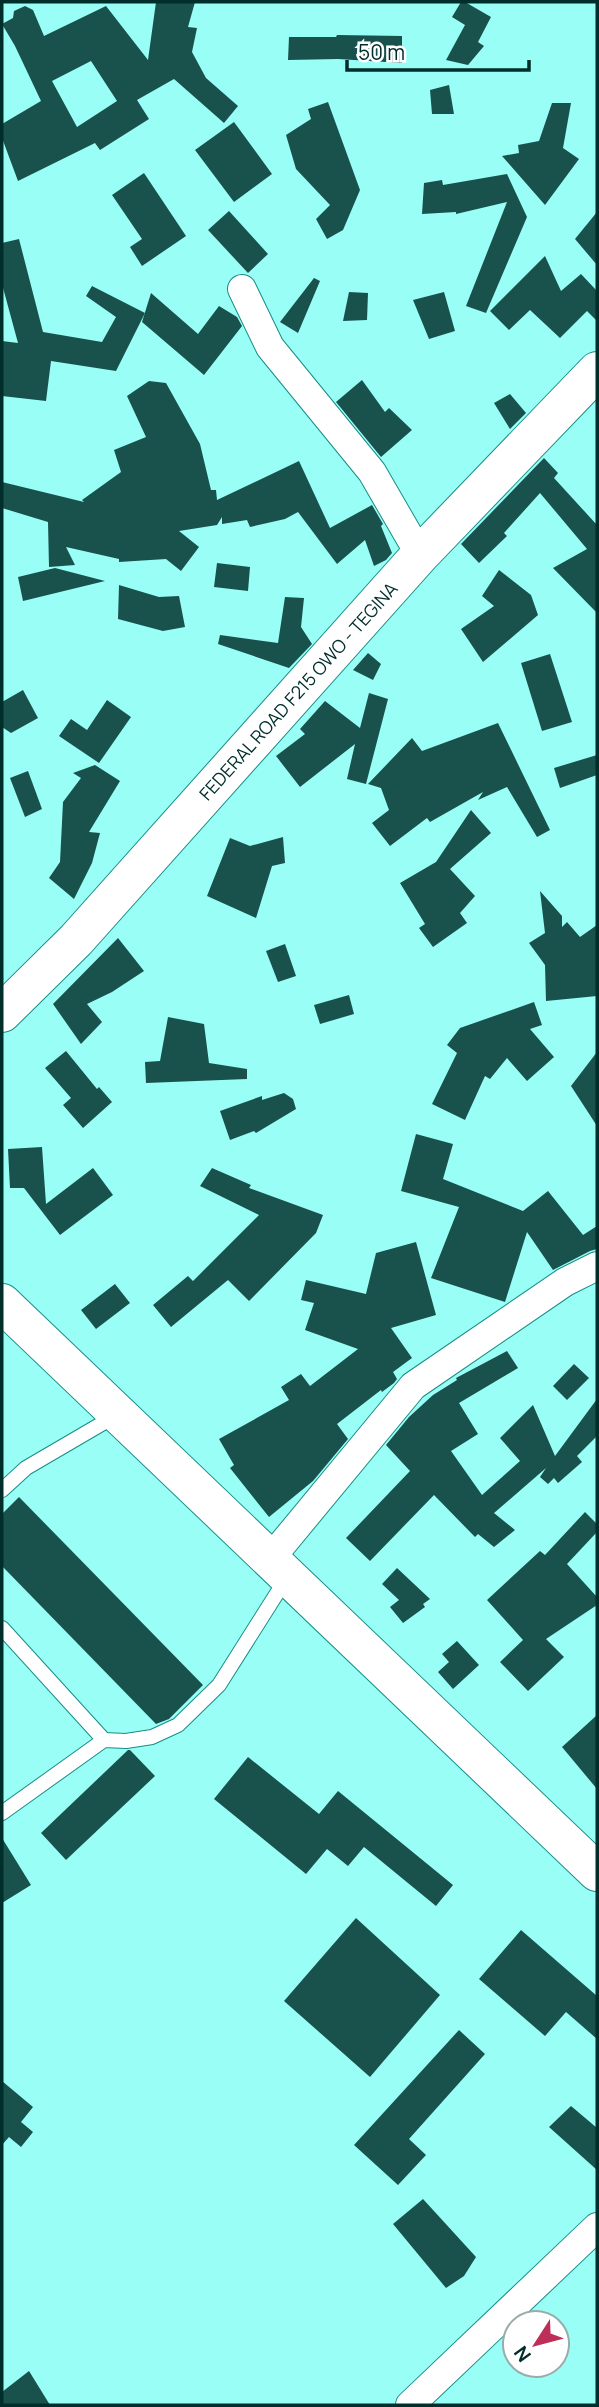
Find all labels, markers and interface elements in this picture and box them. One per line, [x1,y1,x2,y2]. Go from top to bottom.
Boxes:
scale bar [347,28,529,72]
text: 50 m [358,38,405,66]
street label: FEDERAL ROAD F215 OWO - TEGINA [194,576,403,805]
north arrow [501,2309,571,2379]
text: N [508,2341,537,2367]

